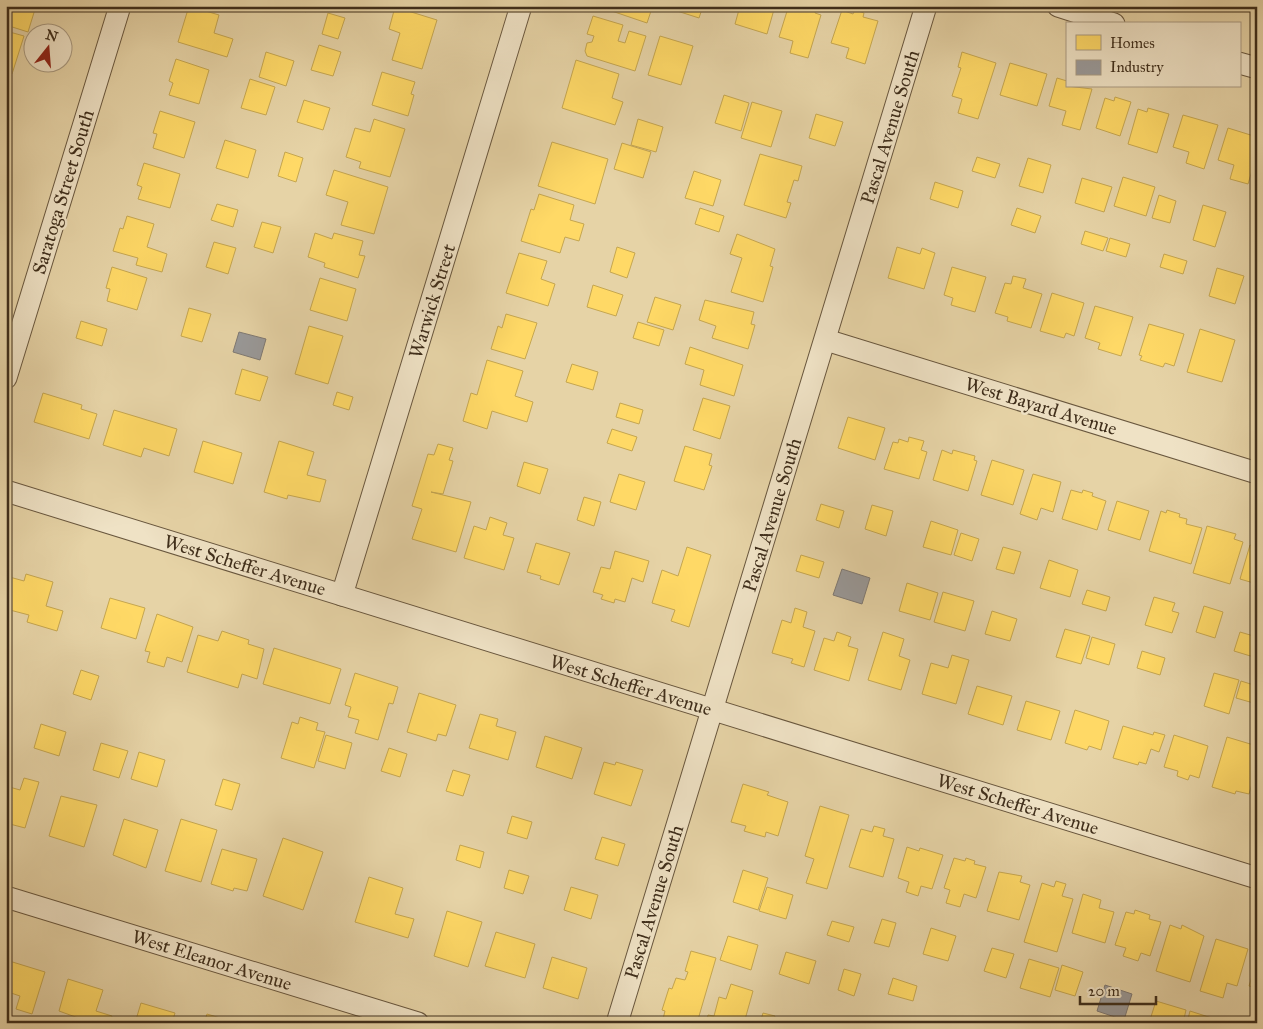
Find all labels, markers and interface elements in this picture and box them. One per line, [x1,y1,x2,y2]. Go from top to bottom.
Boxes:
north arrow [22,22,72,72]
legend [1066,22,1240,88]
text: N [43,26,60,46]
text: Homes [1110,34,1155,52]
street label: Pascal Avenue South [856,47,925,207]
text: Industry [1110,58,1164,76]
street label: Saratoga Street South [27,107,100,277]
street label: Warwick Street [404,241,460,361]
street label: West Bayard Avenue [962,372,1120,440]
street label: Pascal Avenue South [738,435,807,595]
street label: West Scheffer Avenue [161,529,329,601]
street label: West Scheffer Avenue [547,649,715,721]
street label: West Scheffer Avenue [934,768,1102,840]
street label: Pascal Avenue South [620,822,689,982]
street label: West Eleanor Avenue [129,925,295,995]
scale bar [1080,974,1157,1006]
text: 20 m [1088,982,1120,1000]

